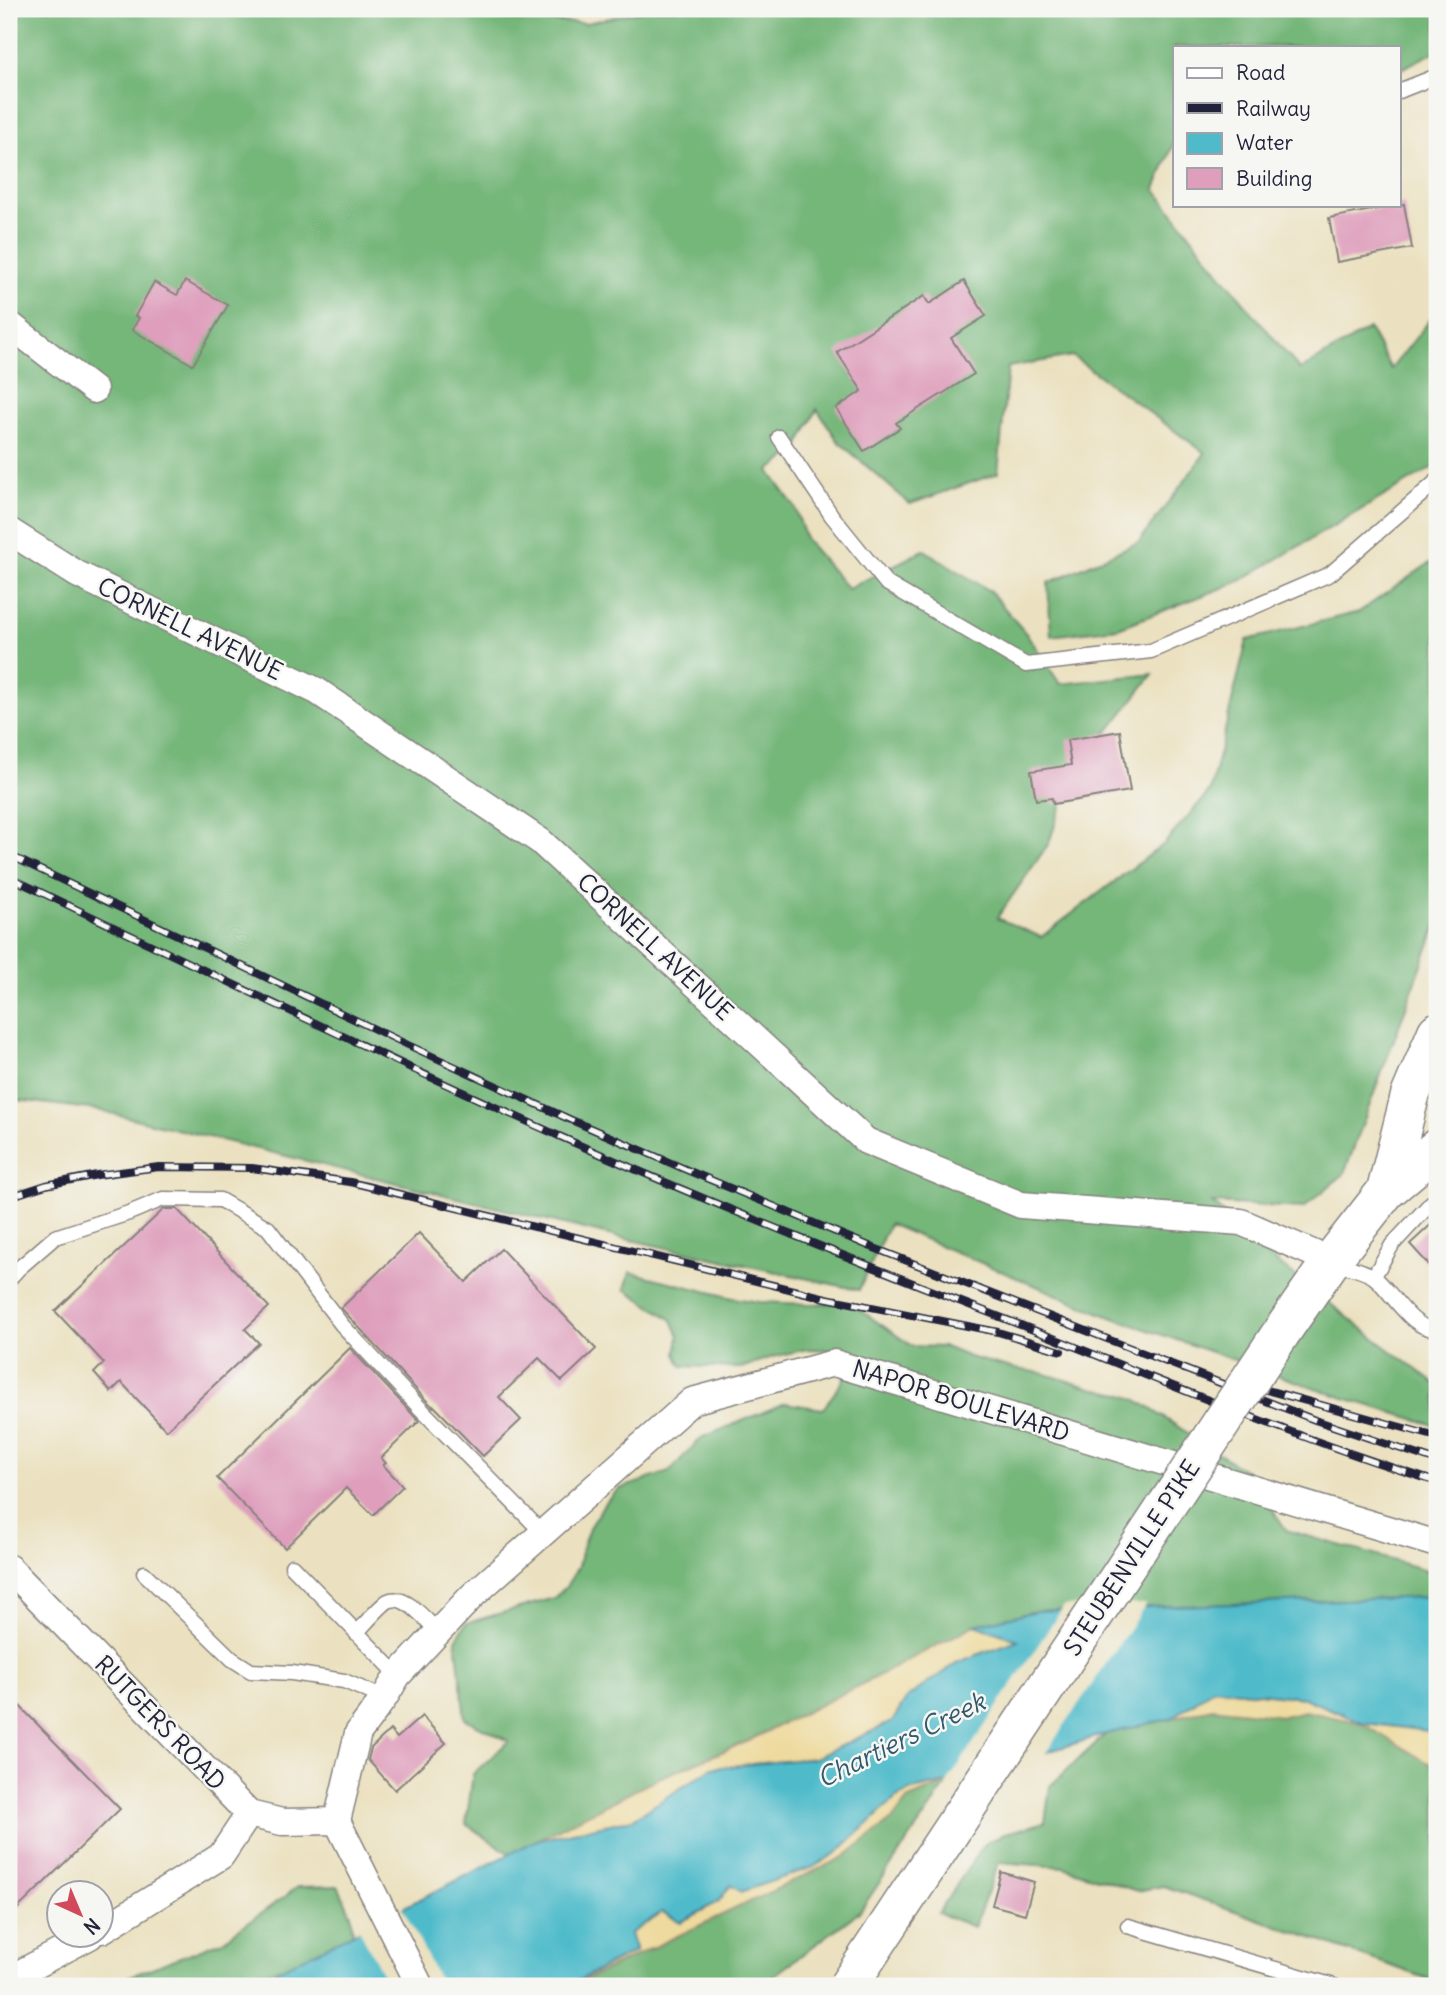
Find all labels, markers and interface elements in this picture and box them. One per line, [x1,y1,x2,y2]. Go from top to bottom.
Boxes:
legend [1173,46,1400,206]
text: Road [1236,59,1285,86]
text: Railway [1236,95,1311,122]
text: Water [1236,129,1294,156]
text: Building [1236,165,1312,192]
street label: CORNELL AVENUE [93,570,288,686]
street label: CORNELL AVENUE [571,866,740,1026]
street label: NAPOR BOULEVARD [849,1353,1074,1447]
street label: STEUBENVILLE PIKE [1057,1454,1206,1661]
street label: RUTGERS ROAD [89,1649,232,1796]
water label: Chartiers Creek [811,1684,992,1794]
north arrow [46,1880,116,1950]
text: N [79,1913,105,1939]

